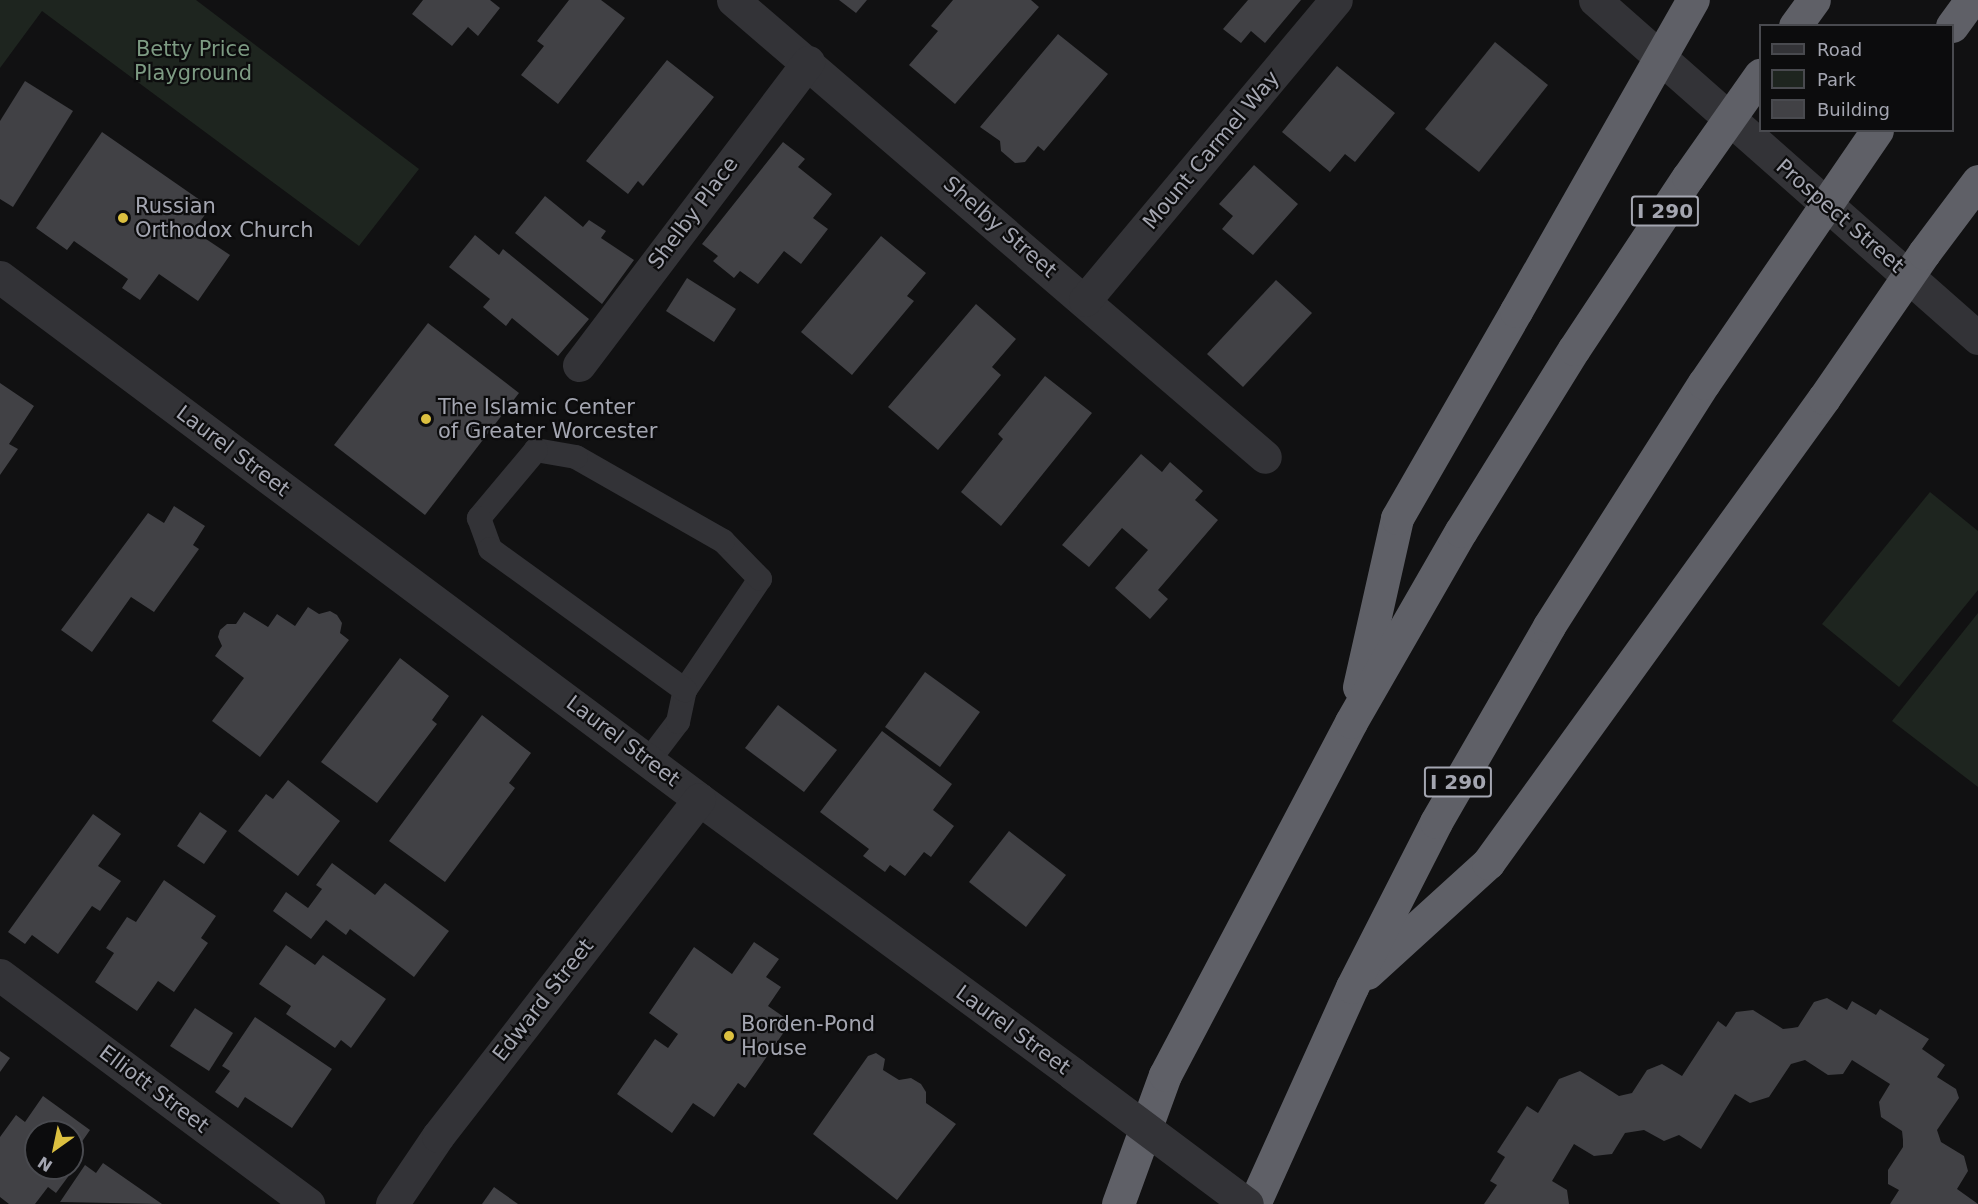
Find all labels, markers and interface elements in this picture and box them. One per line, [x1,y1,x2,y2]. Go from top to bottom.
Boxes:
legend [1759,24,1954,132]
park label: Betty Price Playground [134,36,252,86]
text: Road [1817,39,1862,60]
street label: Mount Carmel Way [1137,66,1285,234]
text: Park [1817,69,1856,90]
text: Building [1817,99,1890,120]
street label: Shelby Place [643,152,743,274]
street label: Prospect Street [1771,154,1909,278]
street label: Shelby Street [938,171,1062,283]
place label: Russian Orthodox Church [135,193,314,243]
road number: I 290 [1630,194,1700,228]
marker: Russian Orthodox Church [116,211,130,225]
place label: The Islamic Center of Greater Worcester [438,394,657,444]
street label: Laurel Street [171,400,295,502]
marker: The Islamic Center of Greater Worcester [419,412,433,426]
street label: Laurel Street [561,690,685,792]
road number: I 290 [1424,765,1492,799]
street label: Edward Street [487,934,599,1066]
street label: Laurel Street [951,980,1075,1080]
place label: Borden-Pond House [741,1011,875,1061]
marker: Borden-Pond House [722,1029,736,1043]
street label: Elliott Street [94,1040,214,1138]
north arrow [24,1120,84,1180]
text: N [34,1152,56,1175]

